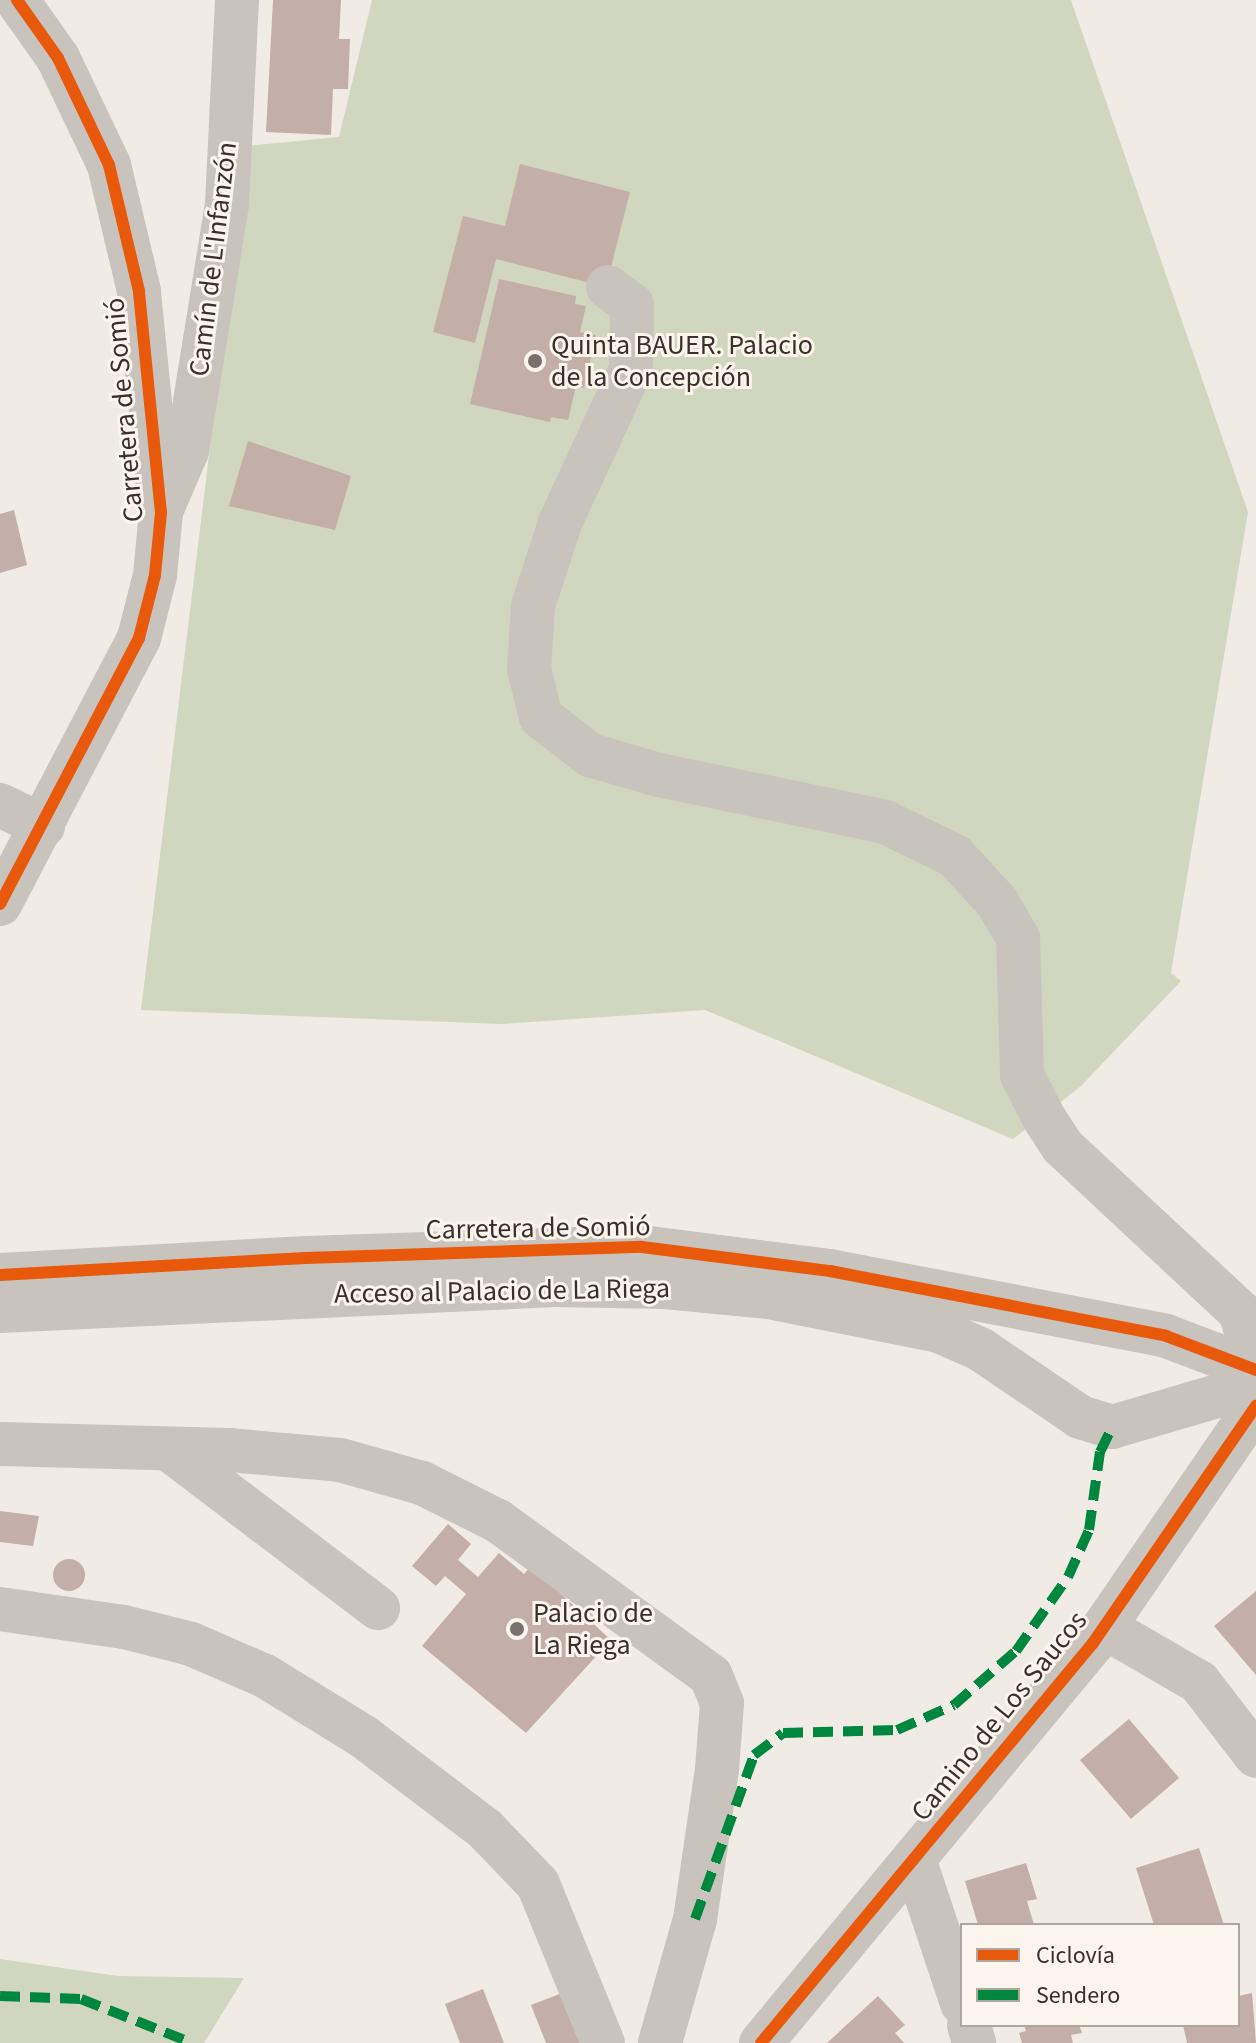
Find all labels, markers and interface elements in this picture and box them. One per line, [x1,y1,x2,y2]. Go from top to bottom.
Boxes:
street label: Camín de L'Infanzón [182,140,244,378]
street label: Carretera de Somió [97,296,151,524]
place label: Quinta BAUER. Palacio de la Concepción [551,328,813,394]
marker: Quinta BAUER. Palacio de la Concepción [526,352,544,370]
street label: Carretera de Somió [425,1209,651,1247]
street label: Acceso al Palacio de La Riega [334,1271,670,1311]
place label: Palacio de La Riega [533,1596,653,1662]
street label: Camino de Los Saucos [904,1604,1094,1828]
marker: Palacio de La Riega [508,1620,526,1638]
legend [960,1923,1240,2027]
text: Ciclovía [1036,1938,1115,1973]
text: Sendero [1036,1978,1120,2013]

